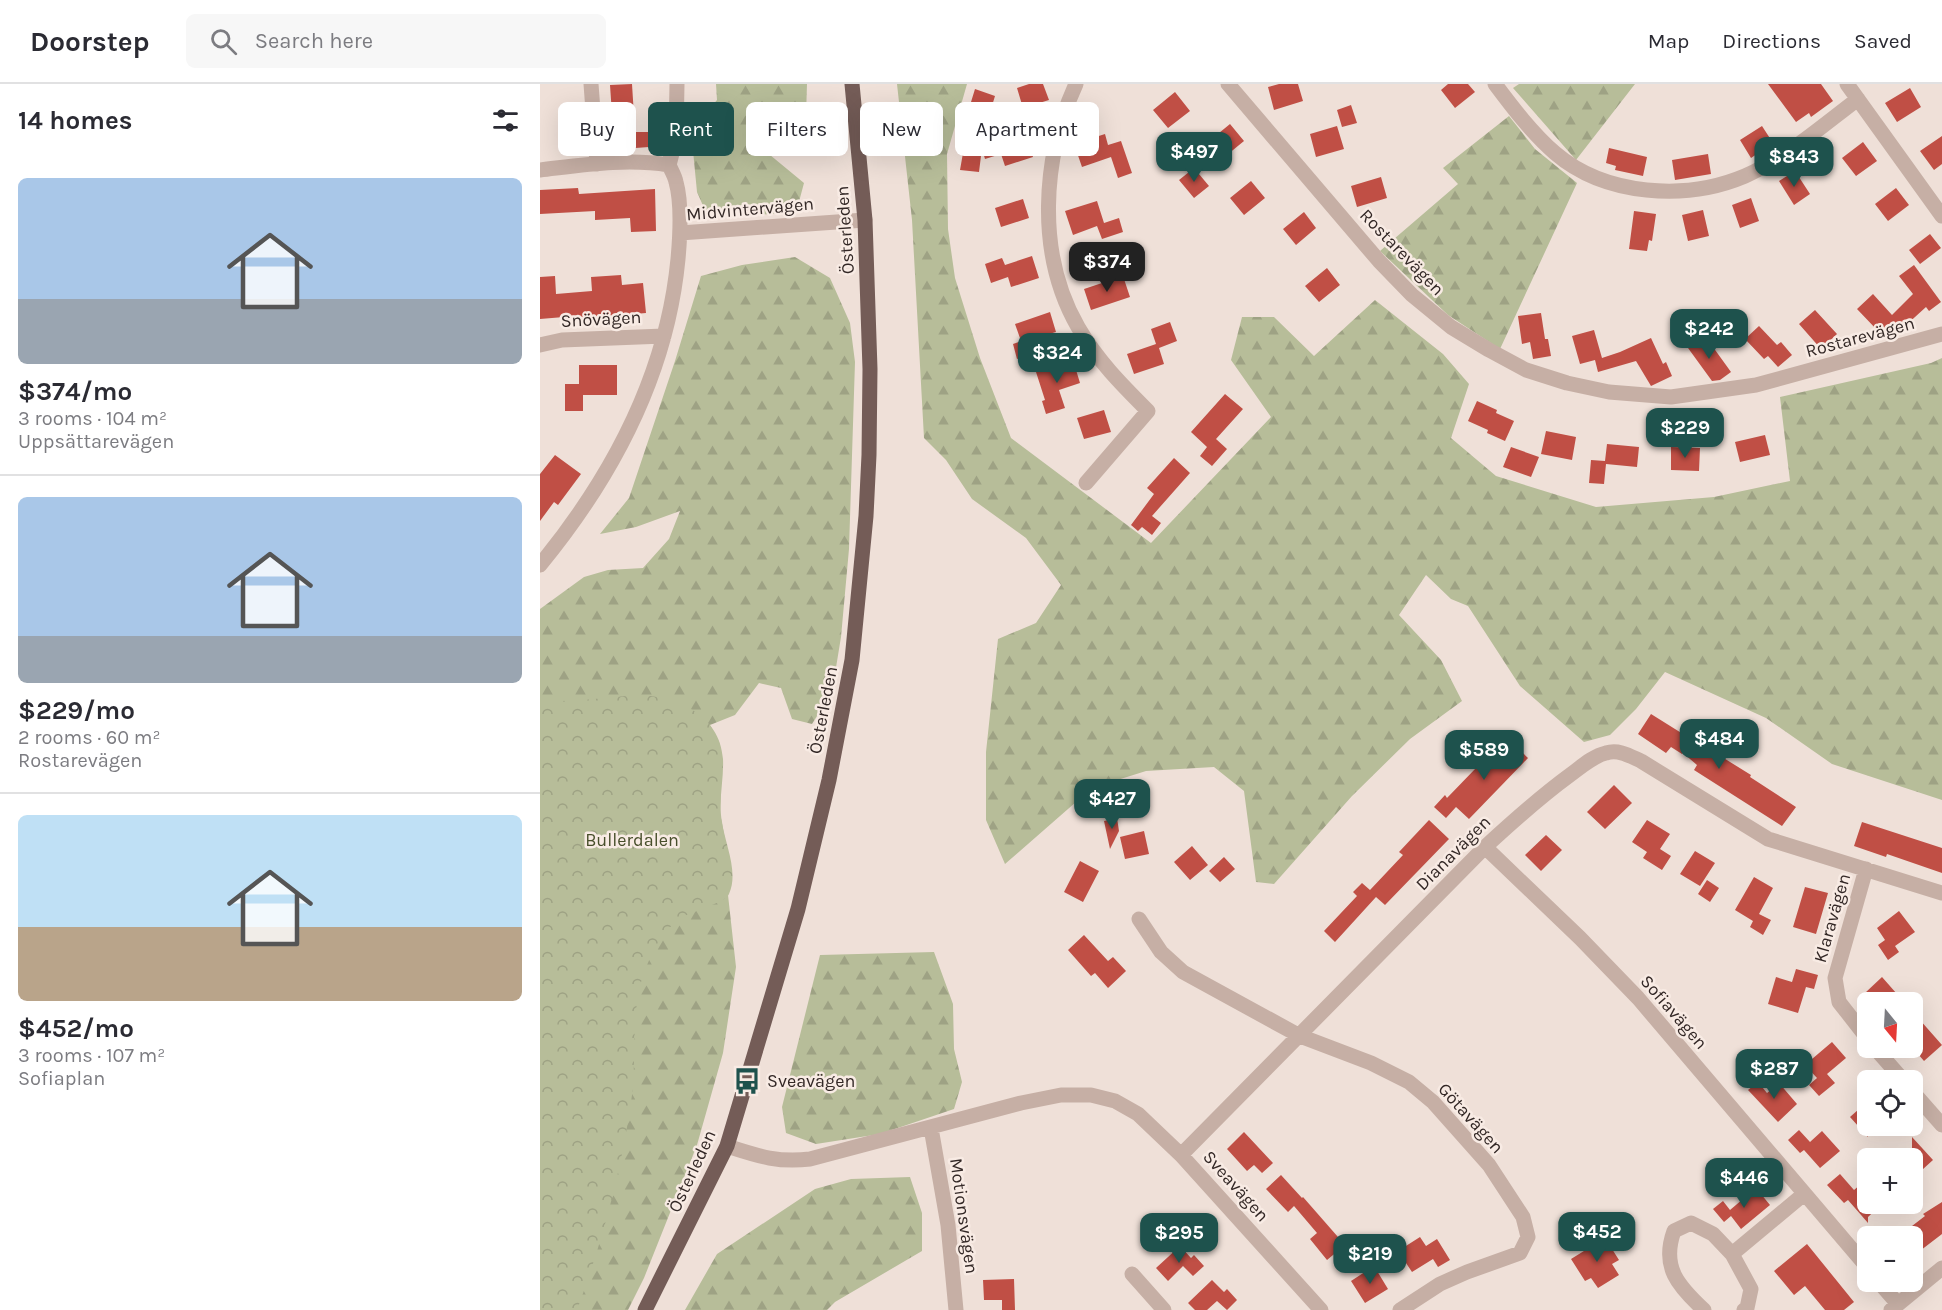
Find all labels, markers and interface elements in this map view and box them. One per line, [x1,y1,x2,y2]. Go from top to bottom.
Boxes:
search box [186,14,606,68]
text: Doorstep [30,25,150,58]
icon: search [207,25,240,58]
text: Search here [255,28,373,54]
text: Map [1648,29,1689,53]
text: Directions [1722,29,1821,53]
text: Saved [1854,29,1912,53]
chip: Buy [558,102,636,156]
chip: Rent [648,102,734,156]
chip: Filters [746,102,848,156]
chip: New [860,102,943,156]
chip: Apartment [955,102,1099,156]
icon: filters [489,104,522,137]
text: 14 homes [18,105,132,136]
pin: $497 [1158,132,1230,183]
pin: $843 [1758,137,1830,188]
text: $497 [1170,140,1218,163]
text: $843 [1768,145,1820,168]
street label: Österleden [831,185,859,275]
street label: Midvintervägen [685,192,815,226]
street label: Rostarevägen [1355,204,1449,300]
icon: home [216,217,324,325]
pin: $374 [1071,242,1143,293]
text: $374 [1083,250,1131,273]
street label: Snövägen [560,306,642,332]
pin: $242 [1673,309,1745,360]
street label: Rostarevägen [1803,312,1917,362]
text: $242 [1684,317,1734,340]
pin: $324 [1021,333,1093,384]
text: $324 [1032,341,1082,364]
text: $374/mo [18,376,132,407]
text: 3 rooms · 104 m² [18,407,167,430]
pin: $229 [1649,408,1721,459]
text: $229 [1660,416,1710,439]
text: Uppsättarevägen [18,430,174,453]
icon: home [216,536,324,644]
street label: Österleden [804,664,842,756]
text: $229/mo [18,695,135,726]
pin: $484 [1683,719,1755,770]
text: 2 rooms · 60 m² [18,726,161,749]
text: $484 [1694,727,1744,750]
pin: $589 [1448,730,1520,781]
text: $589 [1459,738,1509,761]
text: Rostarevägen [18,749,142,772]
pin: $427 [1076,779,1148,830]
text: $427 [1088,787,1136,810]
street label: Dianavägen [1411,811,1495,895]
park label: Bullerdalen [585,829,679,851]
icon: home [216,854,324,962]
street label: Klaravägen [1809,871,1855,965]
street label: Sofiavägen [1636,970,1712,1054]
north arrow [1857,992,1923,1058]
map controls [1857,992,1923,1292]
text: $452/mo [18,1013,134,1044]
text: 3 rooms · 107 m² [18,1044,165,1067]
pin: $287 [1738,1049,1810,1100]
text: $287 [1750,1057,1798,1080]
bus stop icon: Sveavägen [732,1066,762,1096]
text: Sofiaplan [18,1067,105,1090]
place label: Sveavägen [767,1070,855,1092]
button: locate [1857,1070,1923,1136]
street label: Götavägen [1434,1078,1508,1158]
street label: Österleden [663,1126,721,1216]
street label: Sveavägen [1198,1146,1274,1226]
button: + [1857,1148,1923,1214]
street label: Motionsvägen [945,1157,983,1275]
pin: $446 [1708,1158,1780,1209]
text: $446 [1719,1166,1769,1189]
pin: $452 [1561,1212,1633,1263]
pin: $295 [1143,1213,1215,1264]
text: $452 [1572,1220,1622,1243]
text: $295 [1154,1221,1204,1244]
button: − [1857,1226,1923,1292]
pin: $219 [1334,1234,1406,1285]
text: $219 [1347,1242,1393,1265]

